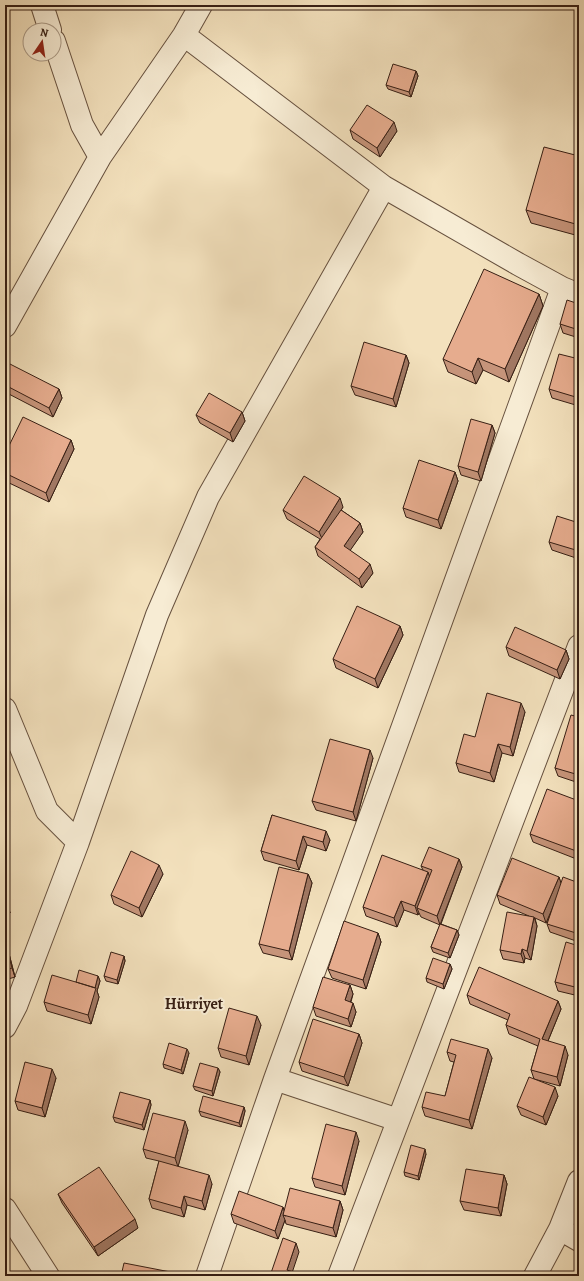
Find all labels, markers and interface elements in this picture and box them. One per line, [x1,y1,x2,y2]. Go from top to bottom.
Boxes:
north arrow [22,22,62,62]
text: N [39,25,50,41]
district label: Hürriyet [165,993,224,1015]

